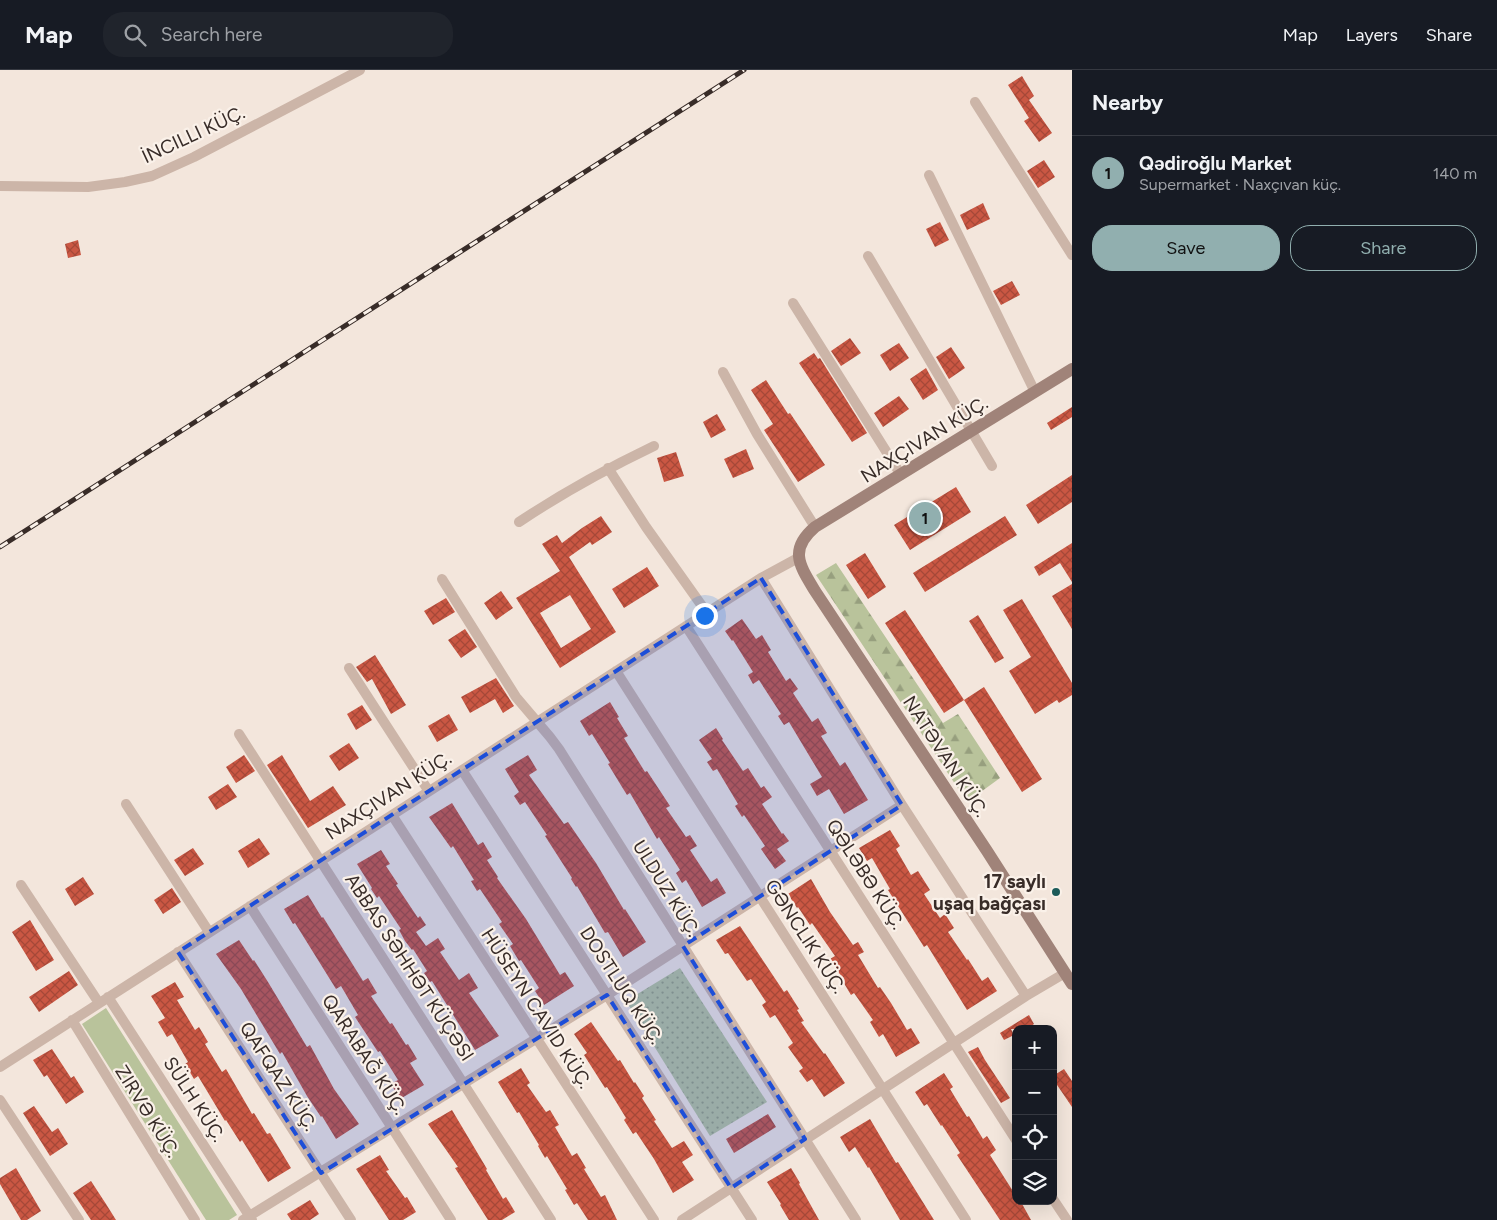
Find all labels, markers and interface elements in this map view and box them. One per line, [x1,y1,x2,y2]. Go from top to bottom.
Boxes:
search box [103,12,453,57]
text: Map [25,20,73,49]
icon: search [121,21,149,49]
text: Search here [161,23,262,46]
text: Map [1283,24,1318,46]
text: Layers [1346,24,1398,46]
text: Share [1426,24,1472,46]
text: Nearby [1092,90,1163,115]
street label: İNCILLI KÜÇ. [138,101,248,168]
text: Qədiroğlu Market [1139,152,1292,175]
text: 1 [1105,164,1111,183]
text: 140 m [1433,164,1477,183]
text: Supermarket · Naxçıvan küç. [1139,175,1341,194]
button: Save [1092,225,1280,271]
button: Share [1290,225,1477,271]
street label: NAXÇIVAN KÜÇ. [857,391,992,488]
pin: 1 [909,499,941,537]
your location [692,603,718,629]
street label: NATƏVAN KÜÇ. [898,692,993,821]
street label: NAXÇIVAN KÜÇ. [321,746,456,845]
street label: QƏLƏBƏ KÜÇ. [821,815,910,934]
street label: ULDUZ KÜÇ. [628,836,705,941]
street label: ABBAS SƏHHƏT KÜÇƏSI [340,869,479,1065]
place label: 17 saylı uşaq bağçası [933,870,1046,915]
street label: GƏNCLIK KÜÇ. [760,875,851,998]
marker: 17 saylı uşaq bağçası [1050,886,1062,898]
street label: DOSTLUQ KÜÇ. [575,922,668,1048]
street label: HÜSEYN CAVID KÜÇ. [476,924,597,1093]
street label: QARABAĞ KÜÇ. [317,990,412,1119]
street label: QAFQAZ KÜÇ. [235,1017,322,1135]
map controls [1012,1025,1057,1205]
button: + [1012,1025,1057,1070]
street label: SÜLH KÜÇ. [159,1052,231,1146]
street label: ZIRVƏ KÜÇ. [110,1061,185,1162]
button: − [1012,1070,1057,1115]
button: locate [1012,1115,1057,1160]
button: layers [1012,1160,1057,1205]

